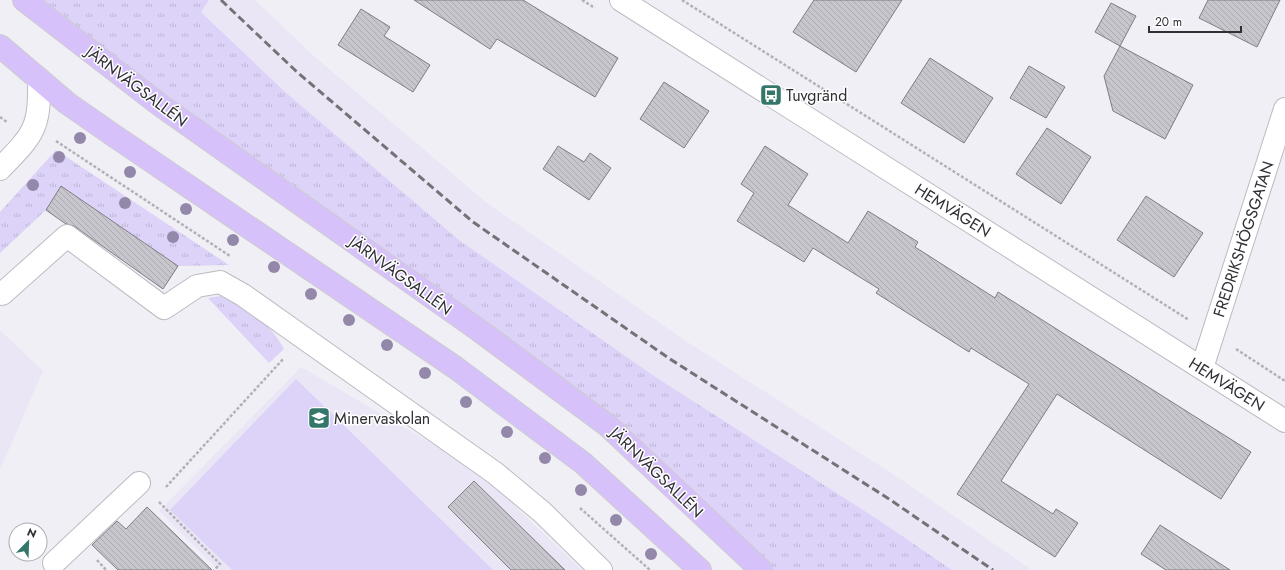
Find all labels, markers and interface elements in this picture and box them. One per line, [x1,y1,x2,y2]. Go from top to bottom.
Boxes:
scale bar [1149,8,1241,34]
text: 20 m [1155,13,1182,31]
street label: JÄRNVÄGSALLÉN [79,39,192,132]
bus stop icon: Tuvgränd [758,82,784,108]
place label: Tuvgränd [786,84,847,107]
street label: FREDRIKSHÖGSGATAN [1207,158,1280,320]
street label: HEMVÄGEN [910,178,995,243]
street label: JÄRNVÄGSALLÉN [343,229,457,321]
street label: HEMVÄGEN [1184,352,1269,417]
school or university icon: Minervaskolan [306,405,332,431]
place label: Minervaskolan [334,407,430,430]
street label: JÄRNVÄGSALLÉN [603,420,709,523]
north arrow [8,522,48,562]
text: N [25,524,39,542]

